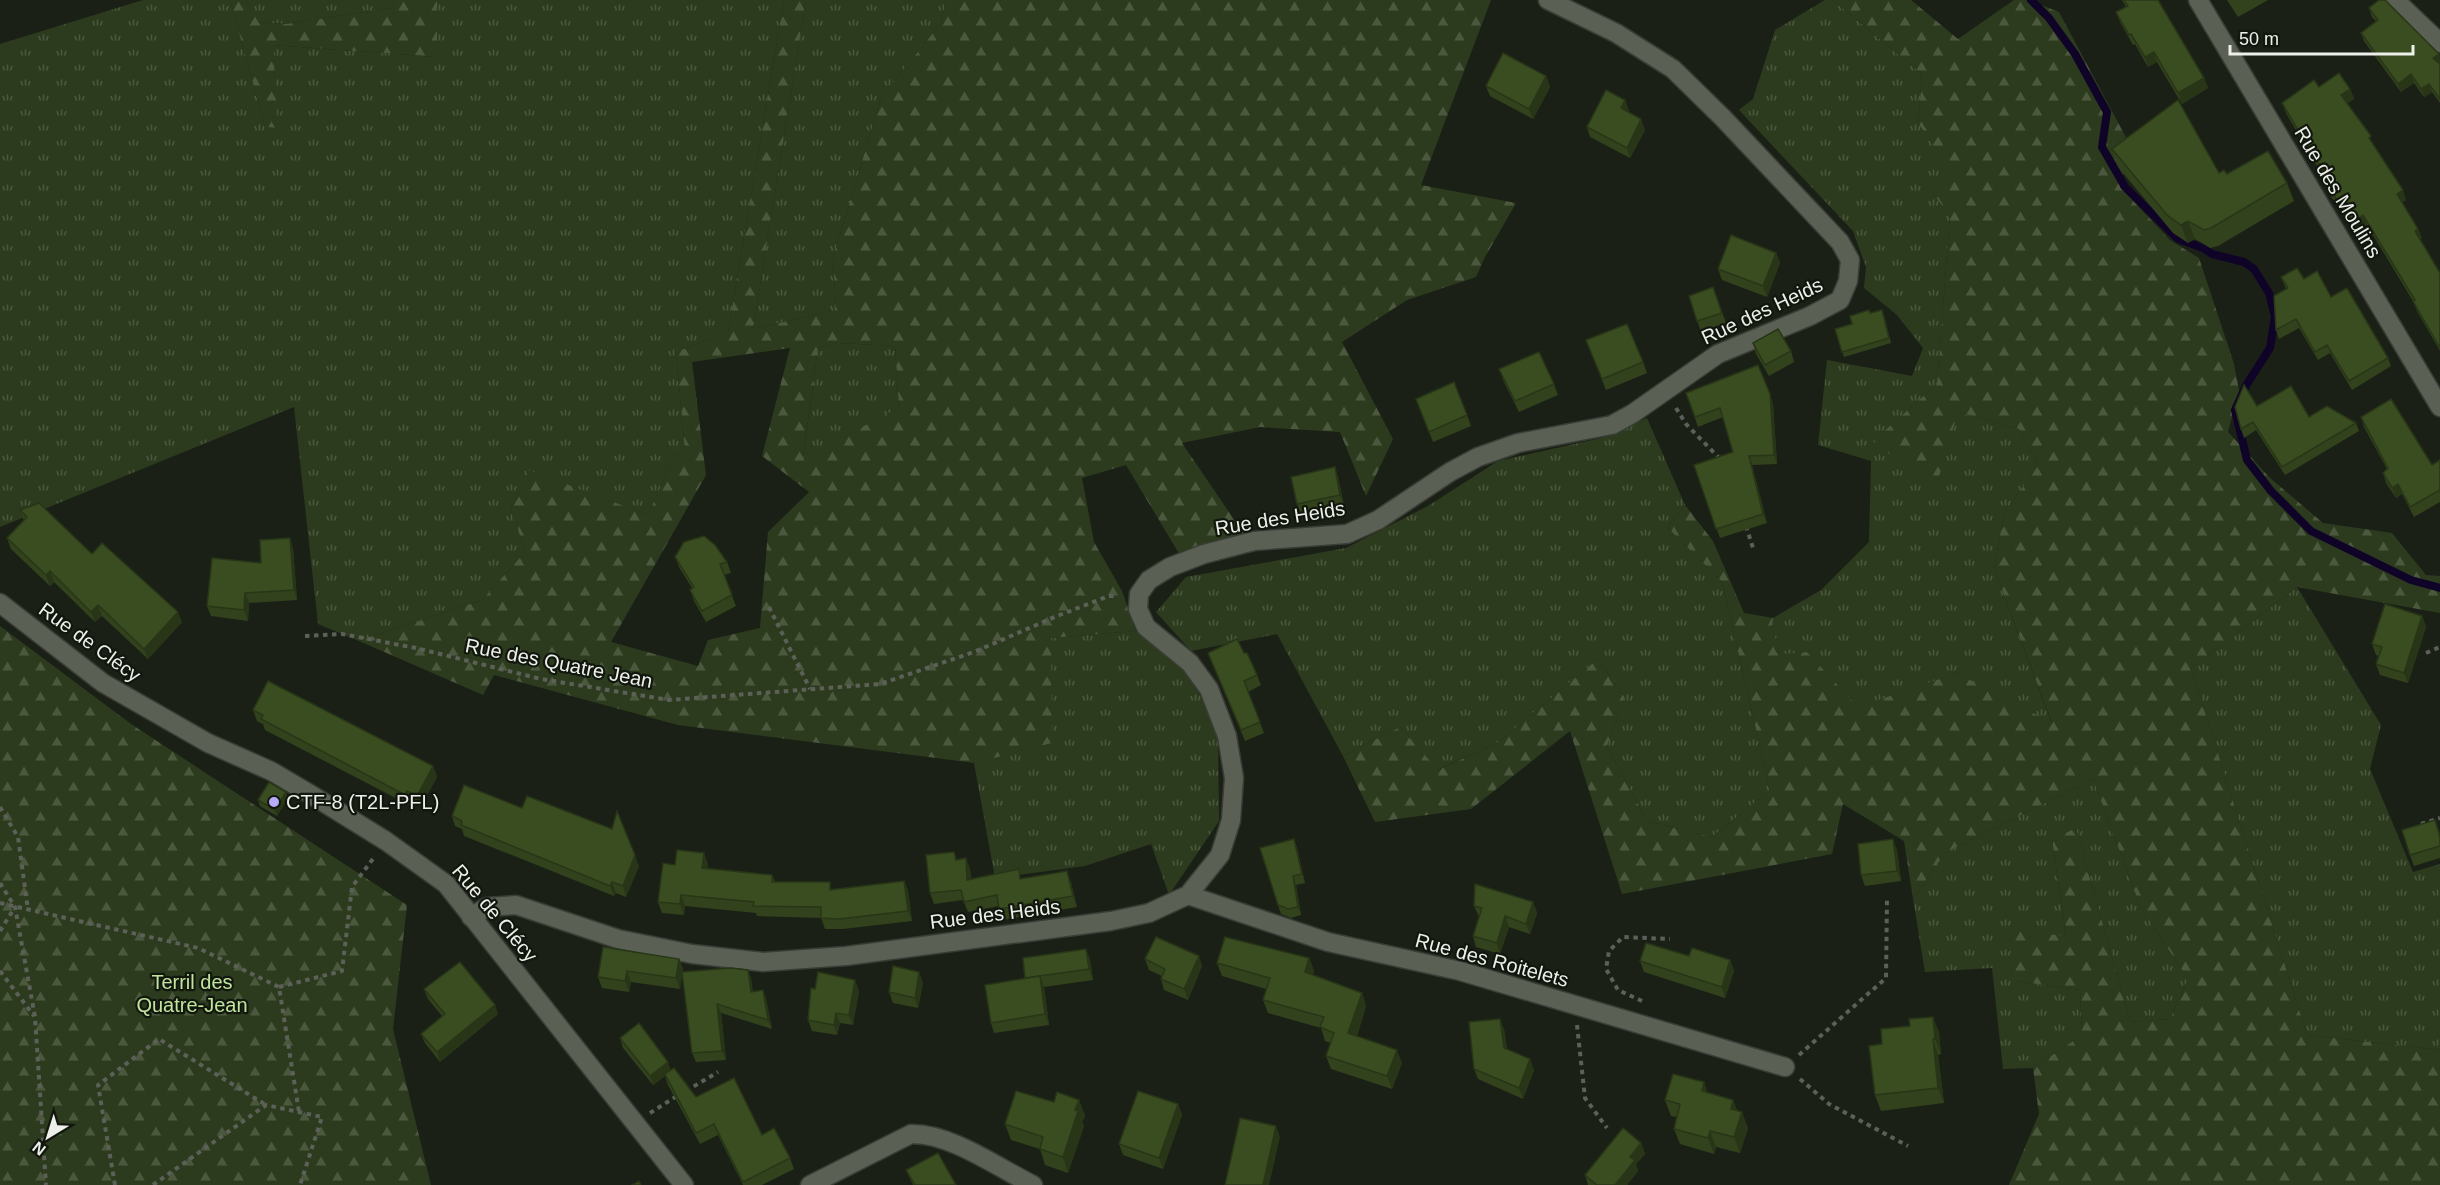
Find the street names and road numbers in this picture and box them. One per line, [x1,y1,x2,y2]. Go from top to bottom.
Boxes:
street label: Rue des Moulins [2290,122,2386,262]
street label: Rue des Heids [1698,273,1826,349]
street label: Rue des Heids [1213,497,1347,539]
street label: Rue de Clécy [35,598,145,686]
street label: Rue des Quatre Jean [464,634,654,692]
street label: Rue de Clécy [448,860,542,966]
street label: Rue des Heids [929,895,1061,933]
street label: Rue des Roitelets [1413,929,1571,991]

